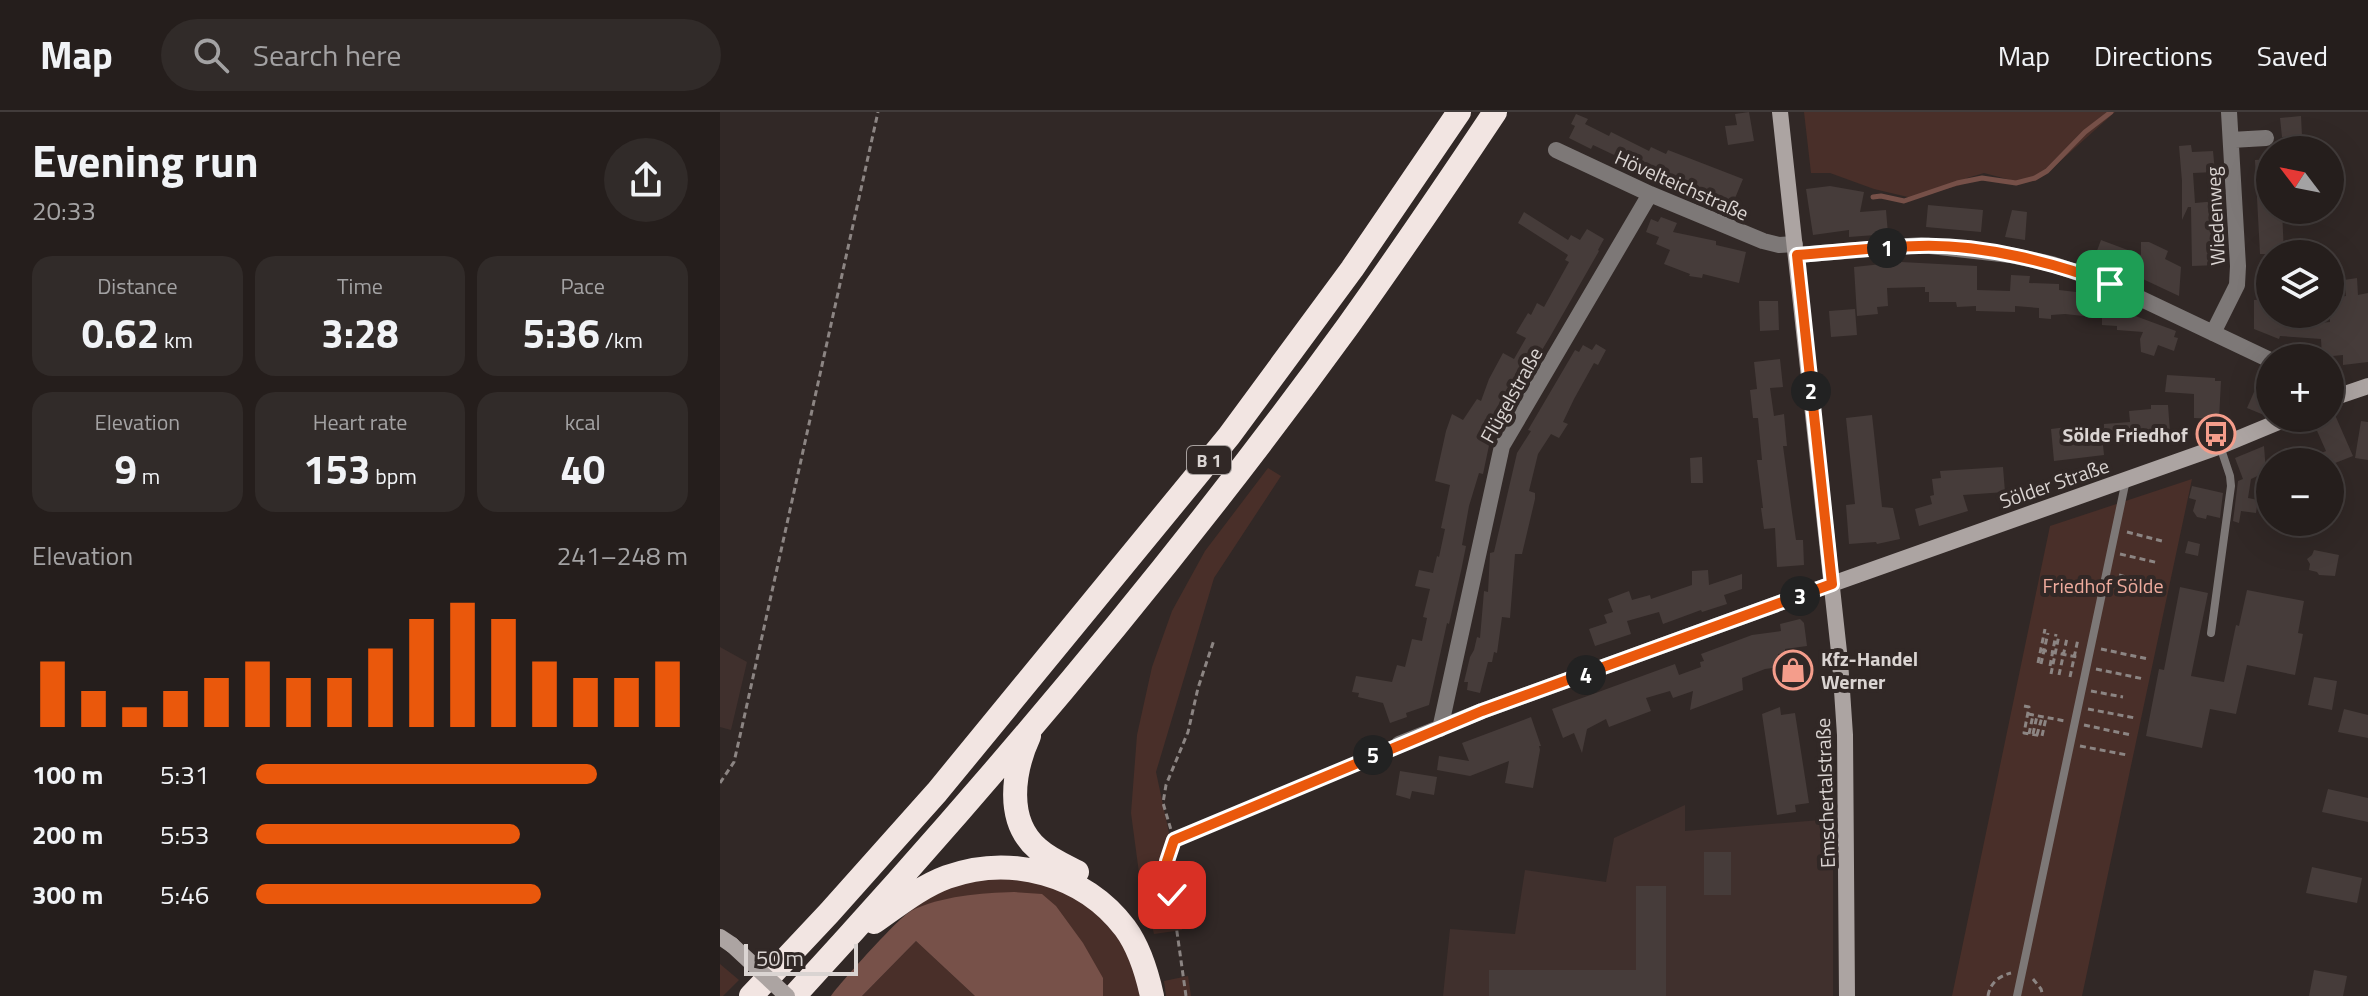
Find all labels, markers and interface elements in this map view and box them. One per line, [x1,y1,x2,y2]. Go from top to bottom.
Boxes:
search box [161,19,721,91]
text: Map [40,26,113,84]
text: Search here [253,32,402,78]
icon: search [189,33,233,77]
text: Map [1998,34,2050,77]
text: Directions [2094,34,2213,77]
text: Saved [2257,34,2328,77]
text: Evening run [32,127,259,194]
north arrow [2256,136,2344,224]
map controls [2256,136,2344,536]
button: share [604,138,688,222]
street label: Hövelteichstraße [1610,142,1754,228]
street label: Wiedenweg [2197,166,2233,266]
text: 20:33 [32,191,96,230]
pin: 1 [1867,228,1907,268]
text: 1 [1881,231,1893,265]
button: layers [2256,240,2344,328]
pin [2076,250,2144,318]
icon: arrive [2088,262,2132,306]
text: Distance [97,269,178,303]
text: Time [337,269,383,303]
text: Pace [560,269,605,303]
text: 0.62 [82,303,159,364]
text: 3:28 [321,303,399,364]
text: 5:36 [523,303,600,364]
text: km [159,323,193,357]
text: /km [600,323,643,357]
street label: Flügelstraße [1472,341,1550,449]
button: + [2256,344,2344,432]
pin: 2 [1791,371,1831,411]
text: 2 [1805,374,1817,408]
text: Elevation [95,405,180,439]
text: Heart rate [313,405,407,439]
text: kcal [565,405,601,439]
bus stop icon: Sölde Friedhof [2195,413,2237,455]
place label: Sölde Friedhof [2063,419,2188,450]
text: 9 [115,439,137,500]
text: 153 [303,439,370,500]
text: 40 [560,439,605,500]
road number: B 1 [1187,446,1231,474]
button: − [2256,448,2344,536]
street label: Sölder Straße [1995,450,2113,516]
text: m [137,459,160,493]
text: bpm [370,459,417,493]
text: Elevation [32,536,133,575]
text: 241–248 m [557,536,688,575]
park label: Friedhof Sölde [2042,570,2164,601]
pin: 3 [1780,576,1820,616]
text: 3 [1794,579,1806,613]
place label: Kfz-Handel Werner [1821,643,1918,697]
shop icon: Kfz-Handel Werner [1772,649,1814,691]
pin: 4 [1566,655,1606,695]
text: 4 [1580,658,1592,692]
street label: Emschertalstraße [1807,717,1843,869]
pin: 5 [1353,735,1393,775]
text: 5 [1367,738,1379,772]
text: 100 m [32,755,103,794]
text: 5:31 [160,755,209,794]
text: 200 m [32,815,103,854]
text: 5:53 [160,815,209,854]
pin [1138,861,1206,929]
icon: check [1150,873,1194,917]
text: 300 m [32,875,103,914]
text: 5:46 [160,875,209,914]
scale bar [744,940,858,976]
text: 50 m [756,941,804,975]

